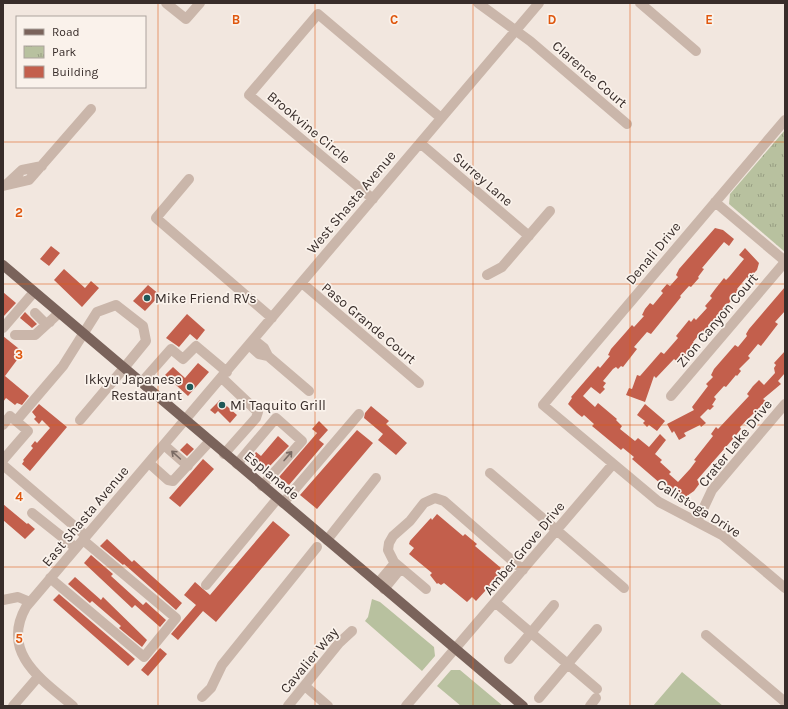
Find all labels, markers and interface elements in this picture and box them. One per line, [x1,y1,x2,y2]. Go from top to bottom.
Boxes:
text: B [232,12,240,27]
text: C [390,12,398,27]
text: D [548,12,557,27]
text: E [705,12,713,27]
legend [16,16,146,88]
text: Road [52,25,80,39]
street label: Clarence Court [549,37,631,112]
text: Park [52,45,77,59]
text: Building [52,65,99,79]
street label: Brookvine Circle [264,88,354,167]
street label: West Shasta Avenue [303,147,400,257]
street label: Surrey Lane [449,149,516,210]
text: 2 [15,205,23,220]
street label: Denali Drive [622,218,685,288]
street label: Zion Canyon Court [673,270,762,371]
street label: Paso Grande Court [318,279,419,368]
place label: Mike Friend RVs [155,290,257,307]
marker: Mike Friend RVs [142,293,152,303]
text: 3 [15,347,23,362]
place label: Ikkyu Japanese Restaurant [85,371,182,404]
marker: Ikkyu Japanese Restaurant [185,382,195,392]
street label: Crater Lake Drive [695,396,776,490]
place label: Mi Taquito Grill [230,397,326,414]
marker: Mi Taquito Grill [217,400,227,410]
street label: Esplanade [241,447,303,503]
one-way arrow [171,451,181,460]
one-way arrow [284,451,293,461]
street label: East Shasta Avenue [38,463,132,570]
street label: Calistoga Drive [653,476,744,541]
text: 4 [15,489,23,504]
street label: Amber Grove Drive [480,498,568,599]
street label: Cavalier Way [277,623,342,697]
text: 5 [15,631,23,646]

